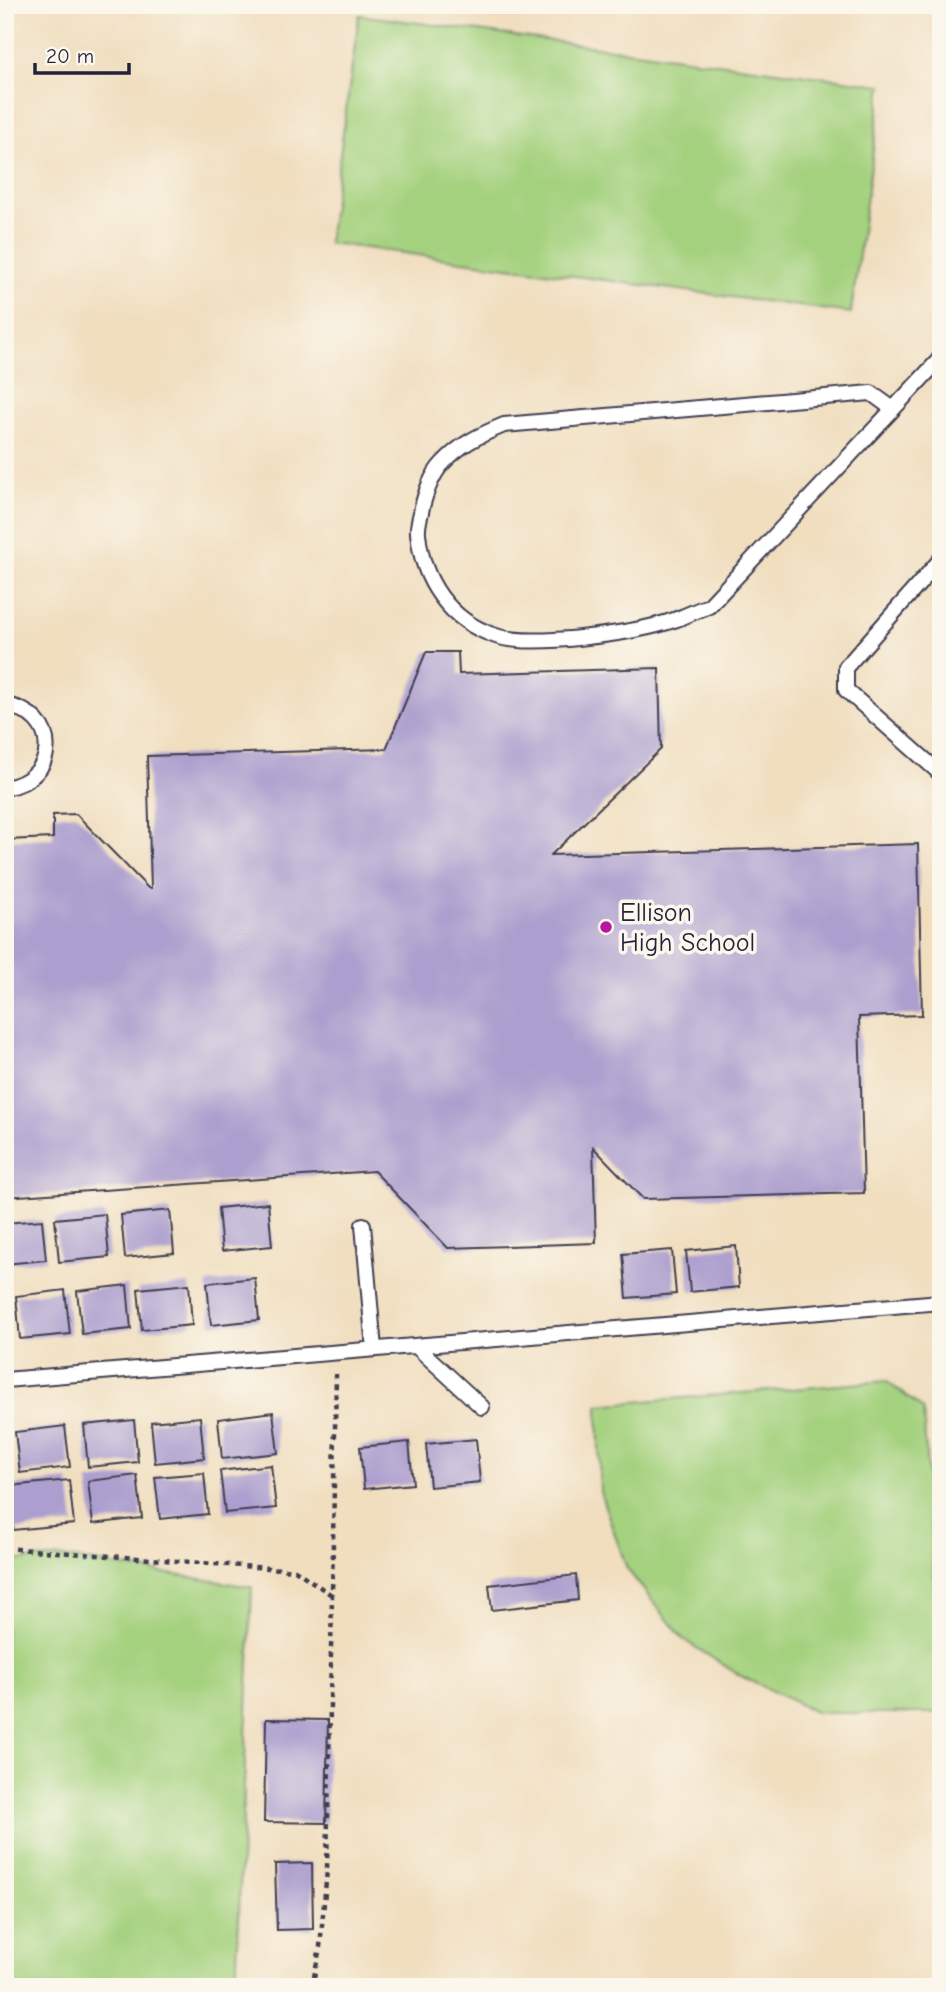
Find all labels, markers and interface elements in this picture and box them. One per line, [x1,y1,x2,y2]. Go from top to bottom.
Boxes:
scale bar [35,32,130,76]
text: 20 m [46,44,94,68]
place label: Ellison High School [620,898,755,958]
marker: Ellison High School [598,919,614,935]

